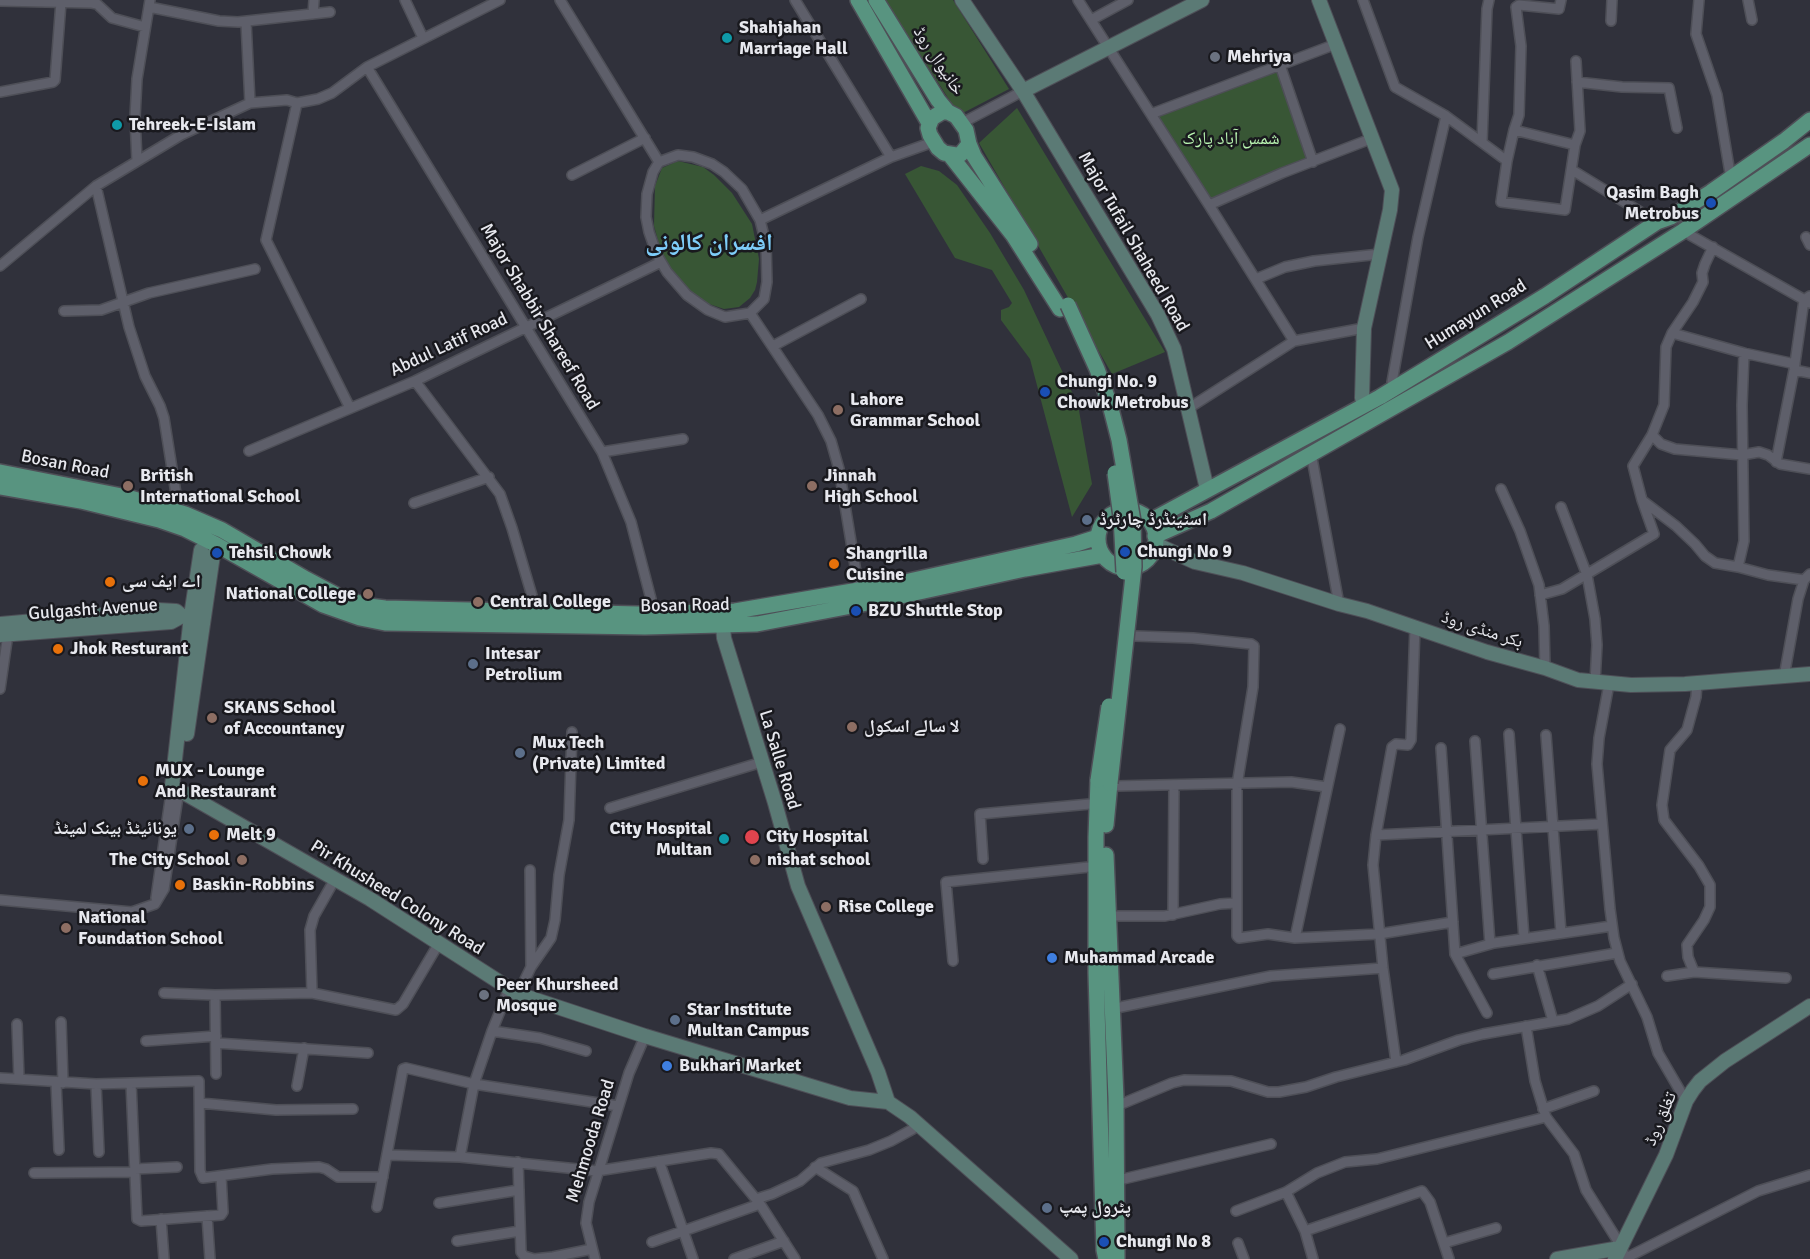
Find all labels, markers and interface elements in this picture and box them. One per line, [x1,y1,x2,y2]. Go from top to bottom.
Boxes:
place label: Shahjahan Marriage Hall [739,17,848,60]
street label: خانیوال روڈ [908,23,968,99]
marker: Shahjahan Marriage Hall [720,31,734,45]
place label: Mehriya [1227,46,1291,68]
marker: Mehriya [1208,50,1222,64]
place label: Tehreek-E-Islam [129,114,256,136]
marker: Tehreek-E-Islam [110,118,124,132]
park label: شمس آباد پارک [1182,128,1280,150]
street label: Major Tufail Shaheed Road [1073,148,1193,336]
place label: Qasim Bagh Metrobus [1606,182,1699,224]
marker: Qasim Bagh Metrobus [1704,196,1718,210]
street label: Major Shabbir Shareef Road [475,220,603,414]
district label: افسران کالونی [645,230,773,258]
street label: Humayun Road [1421,275,1531,355]
street label: Abdul Latif Road [387,308,511,382]
place label: Chungi No. 9 Chowk Metrobus [1057,371,1189,413]
marker: Chungi No. 9 Chowk Metrobus [1038,385,1052,399]
place label: Lahore Grammar School [850,389,980,432]
marker: Lahore Grammar School [831,403,845,417]
street label: Bosan Road [19,446,111,484]
place label: British International School [140,465,300,508]
place label: Jinnah High School [824,465,918,508]
marker: British International School [121,479,135,493]
marker: Jinnah High School [805,479,819,493]
place label: اسٹینڈرڈ چارٹرڈ [1099,509,1207,531]
marker: اسٹینڈرڈ چارٹرڈ [1080,513,1094,527]
place label: Chungi No 9 [1137,541,1232,563]
place label: Tehsil Chowk [229,542,331,564]
place label: Shangrilla Cuisine [846,543,928,586]
marker: Chungi No 9 [1118,545,1132,559]
marker: Tehsil Chowk [210,546,224,560]
marker: Shangrilla Cuisine [827,557,841,571]
place label: اے ایف سی [122,571,201,593]
marker: اے ایف سی [103,575,117,589]
place label: National College [226,583,356,605]
marker: National College [361,587,375,601]
place label: Central College [490,591,611,613]
street label: Bosan Road [640,594,730,618]
street label: Gulgasht Avenue [28,595,158,625]
marker: Central College [471,595,485,609]
place label: BZU Shuttle Stop [868,600,1003,622]
marker: BZU Shuttle Stop [849,604,863,618]
street label: بکر منڈی روڈ [1439,607,1525,653]
place label: Jhok Resturant [70,638,188,660]
marker: Jhok Resturant [51,642,65,656]
place label: Intesar Petrolium [485,643,562,686]
marker: Intesar Petrolium [466,657,480,671]
place label: SKANS School of Accountancy [224,697,344,740]
street label: La Salle Road [754,708,804,812]
marker: SKANS School of Accountancy [205,711,219,725]
place label: لا سالے اسکول [864,716,960,738]
marker: لا سالے اسکول [845,720,859,734]
place label: Mux Tech (Private) Limited [532,732,665,774]
marker: Mux Tech (Private) Limited [513,746,527,760]
place label: MUX - Lounge And Restaurant [155,760,276,802]
marker: MUX - Lounge And Restaurant [136,774,150,788]
place label: یونائیٹڈ بینک لمیٹڈ [54,818,177,840]
place label: City Hospital Multan [610,818,712,860]
marker: یونائیٹڈ بینک لمیٹڈ [182,822,196,836]
place label: Melt 9 [226,824,276,846]
place label: City Hospital [766,826,868,848]
marker: Melt 9 [207,828,221,842]
marker: City Hospital [743,828,761,846]
marker: City Hospital Multan [717,832,731,846]
street label: Pir Khusheed Colony Road [306,836,488,960]
place label: The City School [109,849,230,871]
place label: nishat school [767,849,870,871]
marker: The City School [235,853,249,867]
marker: nishat school [748,853,762,867]
place label: Baskin-Robbins [192,874,314,896]
marker: Baskin-Robbins [173,878,187,892]
place label: Rise College [838,896,934,918]
marker: Rise College [819,900,833,914]
place label: National Foundation School [78,907,223,950]
marker: National Foundation School [59,921,73,935]
place label: Muhammad Arcade [1064,947,1215,969]
marker: Muhammad Arcade [1045,951,1059,965]
place label: Peer Khursheed Mosque [496,974,618,1016]
marker: Peer Khursheed Mosque [477,988,491,1002]
place label: Star Institute Multan Campus [687,999,809,1042]
marker: Star Institute Multan Campus [668,1013,682,1027]
place label: Bukhari Market [679,1055,801,1077]
marker: Bukhari Market [660,1059,674,1073]
street label: Mehmooda Road [562,1077,620,1205]
street label: تغلق روڈ [1640,1089,1682,1149]
place label: پٹرول پمپ [1059,1197,1131,1219]
marker: پٹرول پمپ [1040,1201,1054,1215]
place label: Chungi No 8 [1116,1231,1211,1253]
marker: Chungi No 8 [1097,1235,1111,1249]

